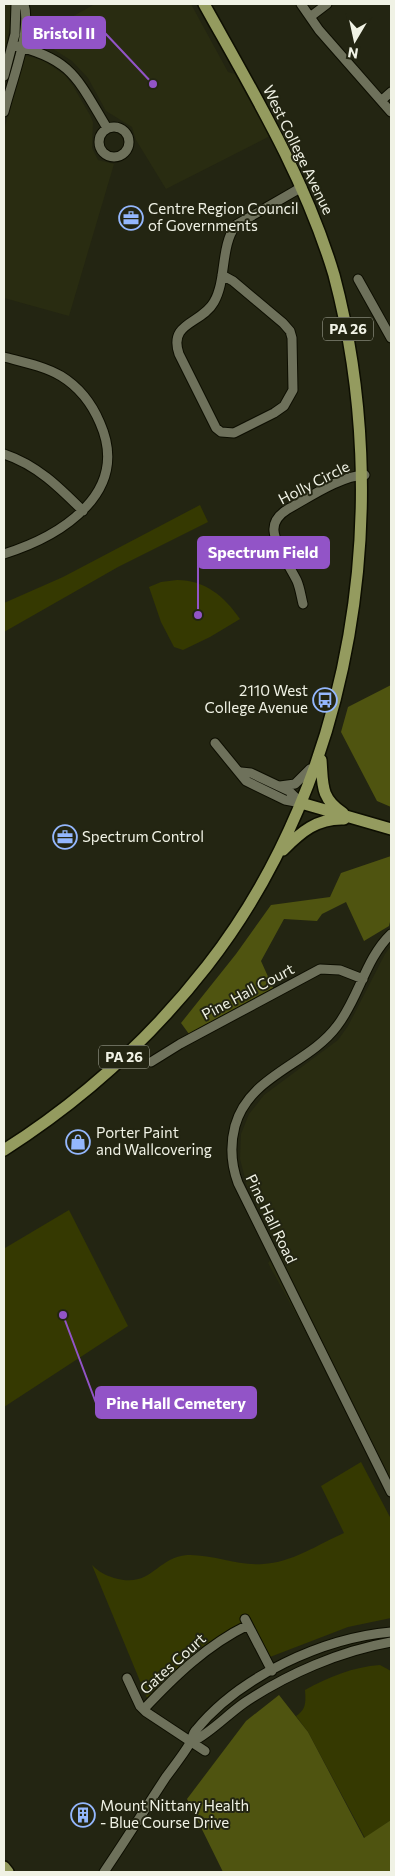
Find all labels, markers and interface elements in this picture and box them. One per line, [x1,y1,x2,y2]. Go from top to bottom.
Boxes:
north arrow [330,15,380,65]
callout: Bristol II [23,17,105,48]
text: Bristol II [33,23,95,42]
text: N [346,44,359,63]
street label: West College Avenue [260,82,338,217]
place label: Centre Region Council of Governments [148,199,299,234]
office icon: Centre Region Council of Governments [118,205,144,231]
road number: PA 26 [323,318,373,340]
street label: Holly Circle [275,456,352,508]
callout: Spectrum Field [198,537,329,568]
text: Spectrum Field [208,542,318,561]
place label: 2110 West College Avenue [204,681,308,716]
bus stop icon: 2110 West College Avenue [312,687,338,713]
office icon: Spectrum Control [52,824,78,850]
place label: Spectrum Control [82,827,204,845]
street label: Pine Hall Court [198,959,297,1023]
road number: PA 26 [99,1046,149,1068]
place label: Porter Paint and Wallcovering [96,1123,212,1158]
shop icon: Porter Paint and Wallcovering [65,1129,91,1155]
street label: Pine Hall Road [242,1171,301,1266]
callout: Pine Hall Cemetery [96,1387,256,1418]
text: Pine Hall Cemetery [106,1393,246,1412]
street label: Gates Court [136,1629,209,1697]
place label: Mount Nittany Health - Blue Course Drive [100,1796,249,1831]
building icon: Mount Nittany Health - Blue Course Drive [70,1802,96,1828]

